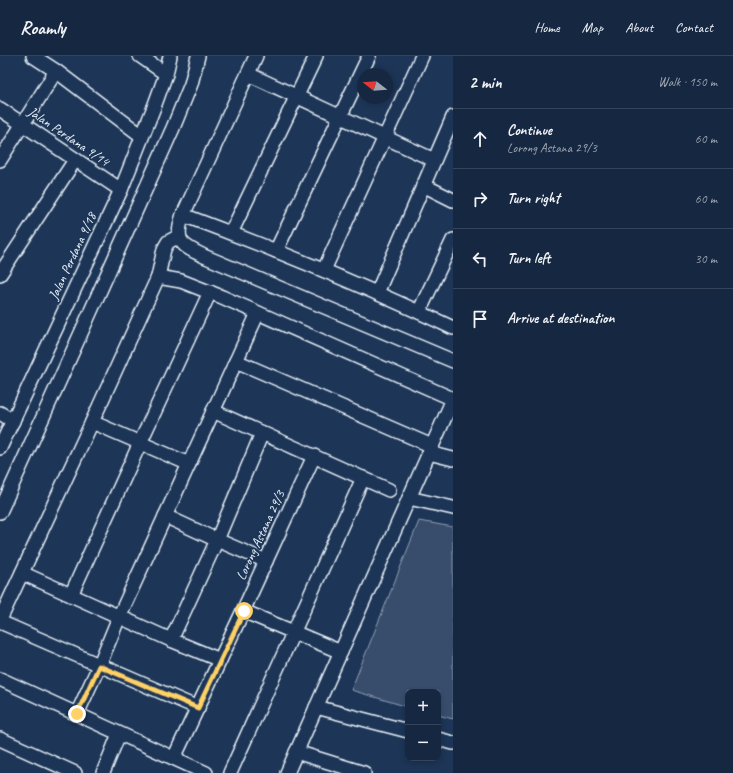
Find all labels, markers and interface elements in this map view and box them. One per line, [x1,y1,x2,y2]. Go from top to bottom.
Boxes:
text: Roamly [20,16,66,40]
text: Home [534,19,560,36]
text: Map [582,19,603,36]
text: About [625,19,653,36]
text: Contact [675,19,713,36]
north arrow [357,68,393,104]
text: 2 min [469,72,502,93]
text: Walk · 150 m [658,74,717,90]
street label: Jalan Perdana 9/14 [24,102,114,171]
text: Continue [507,121,552,140]
icon: ahead [469,128,491,150]
text: 60 m [695,131,717,147]
text: Lorong Astana 29/3 [507,140,597,156]
icon: right [469,188,491,210]
text: Turn right [507,189,560,208]
text: 60 m [695,191,717,207]
street label: Jalan Perdana 9/18 [44,208,101,303]
icon: left [469,248,491,270]
text: Turn left [507,249,550,268]
text: 30 m [695,251,717,267]
icon: arrive [469,308,491,330]
text: Arrive at destination [507,309,614,328]
street label: Lorong Astana 29/3 [232,486,289,583]
route start [235,602,253,620]
map controls [405,689,441,761]
button: + [405,689,441,725]
route end [68,705,86,723]
button: − [405,725,441,761]

